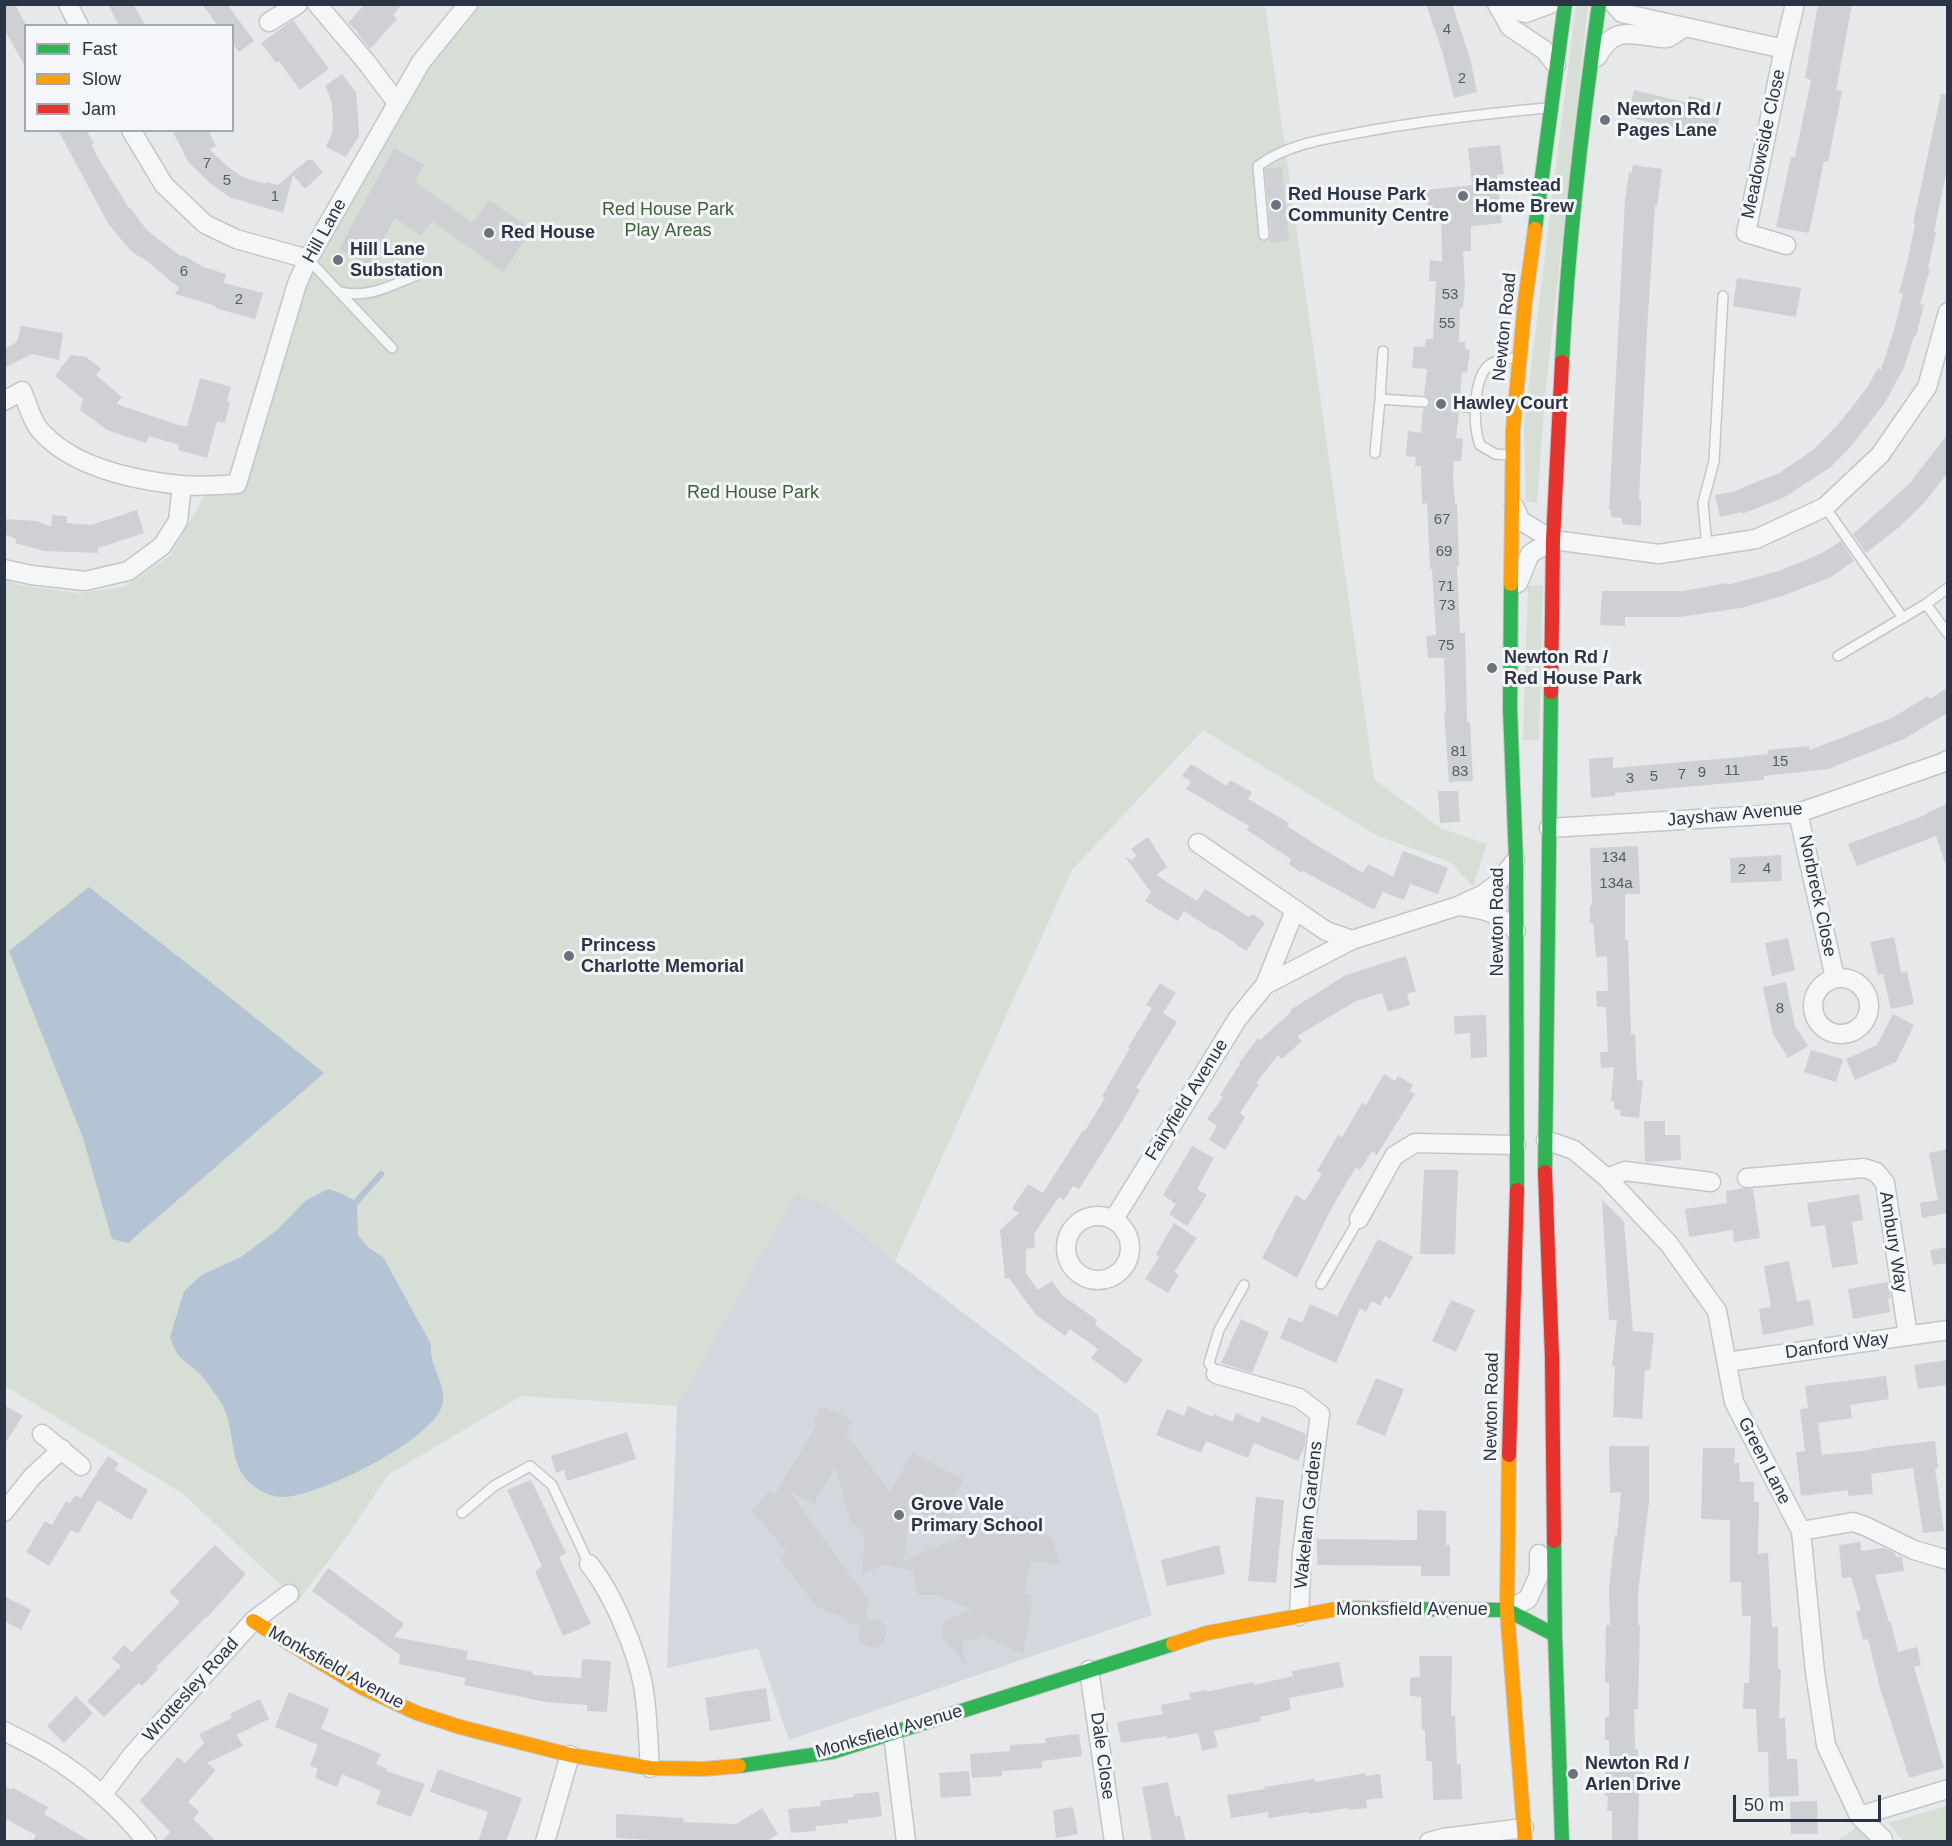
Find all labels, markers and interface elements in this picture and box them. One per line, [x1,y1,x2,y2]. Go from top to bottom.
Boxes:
house number: 4 [1443,21,1451,39]
legend [24,24,234,132]
text: Fast [82,39,117,59]
street label: Meadowside Close [1738,67,1790,221]
text: Slow [82,69,121,89]
house number: 2 [1458,70,1466,88]
text: Jam [82,99,116,119]
place label: Newton Rd / Pages Lane [1617,99,1721,142]
marker: Newton Rd / Pages Lane [1598,113,1612,127]
house number: 7 [203,155,211,173]
house number: 5 [223,172,231,190]
place label: Hamstead Home Brew [1475,175,1574,218]
place label: Red House Park Community Centre [1288,184,1449,226]
house number: 1 [271,188,279,206]
marker: Hamstead Home Brew [1456,189,1470,203]
street label: Hill Lane [299,195,351,267]
marker: Red House Park Community Centre [1269,198,1283,212]
park label: Red House Park Play Areas [602,199,734,242]
place label: Red House [501,222,595,244]
marker: Red House [482,226,496,240]
place label: Hill Lane Substation [350,239,443,282]
marker: Hill Lane Substation [331,253,345,267]
house number: 6 [180,263,188,281]
street label: Newton Road [1489,272,1521,382]
house number: 53 [1442,286,1458,304]
house number: 2 [235,291,243,309]
house number: 55 [1439,315,1455,333]
place label: Hawley Court [1453,393,1568,415]
marker: Hawley Court [1434,397,1448,411]
park label: Red House Park [687,482,819,504]
house number: 67 [1434,511,1450,529]
house number: 69 [1436,543,1452,561]
house number: 71 [1438,578,1454,596]
house number: 73 [1439,597,1455,615]
house number: 75 [1438,637,1454,655]
place label: Newton Rd / Red House Park [1504,647,1642,690]
marker: Newton Rd / Red House Park [1485,661,1499,675]
house number: 81 [1451,743,1467,761]
house number: 15 [1772,753,1788,771]
house number: 11 [1724,762,1740,780]
house number: 83 [1452,763,1468,781]
house number: 9 [1698,764,1706,782]
house number: 7 [1678,766,1686,784]
house number: 5 [1650,768,1658,786]
house number: 3 [1626,770,1634,788]
street label: Jayshaw Avenue [1666,798,1804,832]
street label: Norbreck Close [1794,833,1840,959]
house number: 134 [1601,849,1627,867]
house number: 4 [1763,860,1771,878]
house number: 2 [1738,861,1746,879]
street label: Newton Road [1487,867,1509,977]
house number: 134a [1599,875,1633,893]
place label: Princess Charlotte Memorial [581,935,744,978]
marker: Princess Charlotte Memorial [562,949,576,963]
house number: 8 [1776,1000,1784,1018]
street label: Fairyfield Avenue [1141,1035,1233,1165]
street label: Ambury Way [1874,1190,1912,1294]
street label: Danford Way [1784,1328,1890,1364]
street label: Newton Road [1480,1352,1504,1462]
street label: Green Lane [1733,1414,1795,1508]
street label: Wakelam Gardens [1291,1440,1327,1590]
place label: Grove Vale Primary School [911,1494,1043,1537]
marker: Grove Vale Primary School [892,1508,906,1522]
street label: Monksfield Avenue [1336,1599,1488,1621]
street label: Monksfield Avenue [264,1622,408,1714]
street label: Wrottesley Road [139,1633,243,1747]
street label: Monksfield Avenue [813,1701,965,1763]
street label: Dale Close [1085,1711,1119,1801]
place label: Newton Rd / Arlen Drive [1585,1753,1689,1796]
marker: Newton Rd / Arlen Drive [1566,1767,1580,1781]
scale bar [1736,1783,1884,1821]
text: 50 m [1744,1795,1784,1815]

